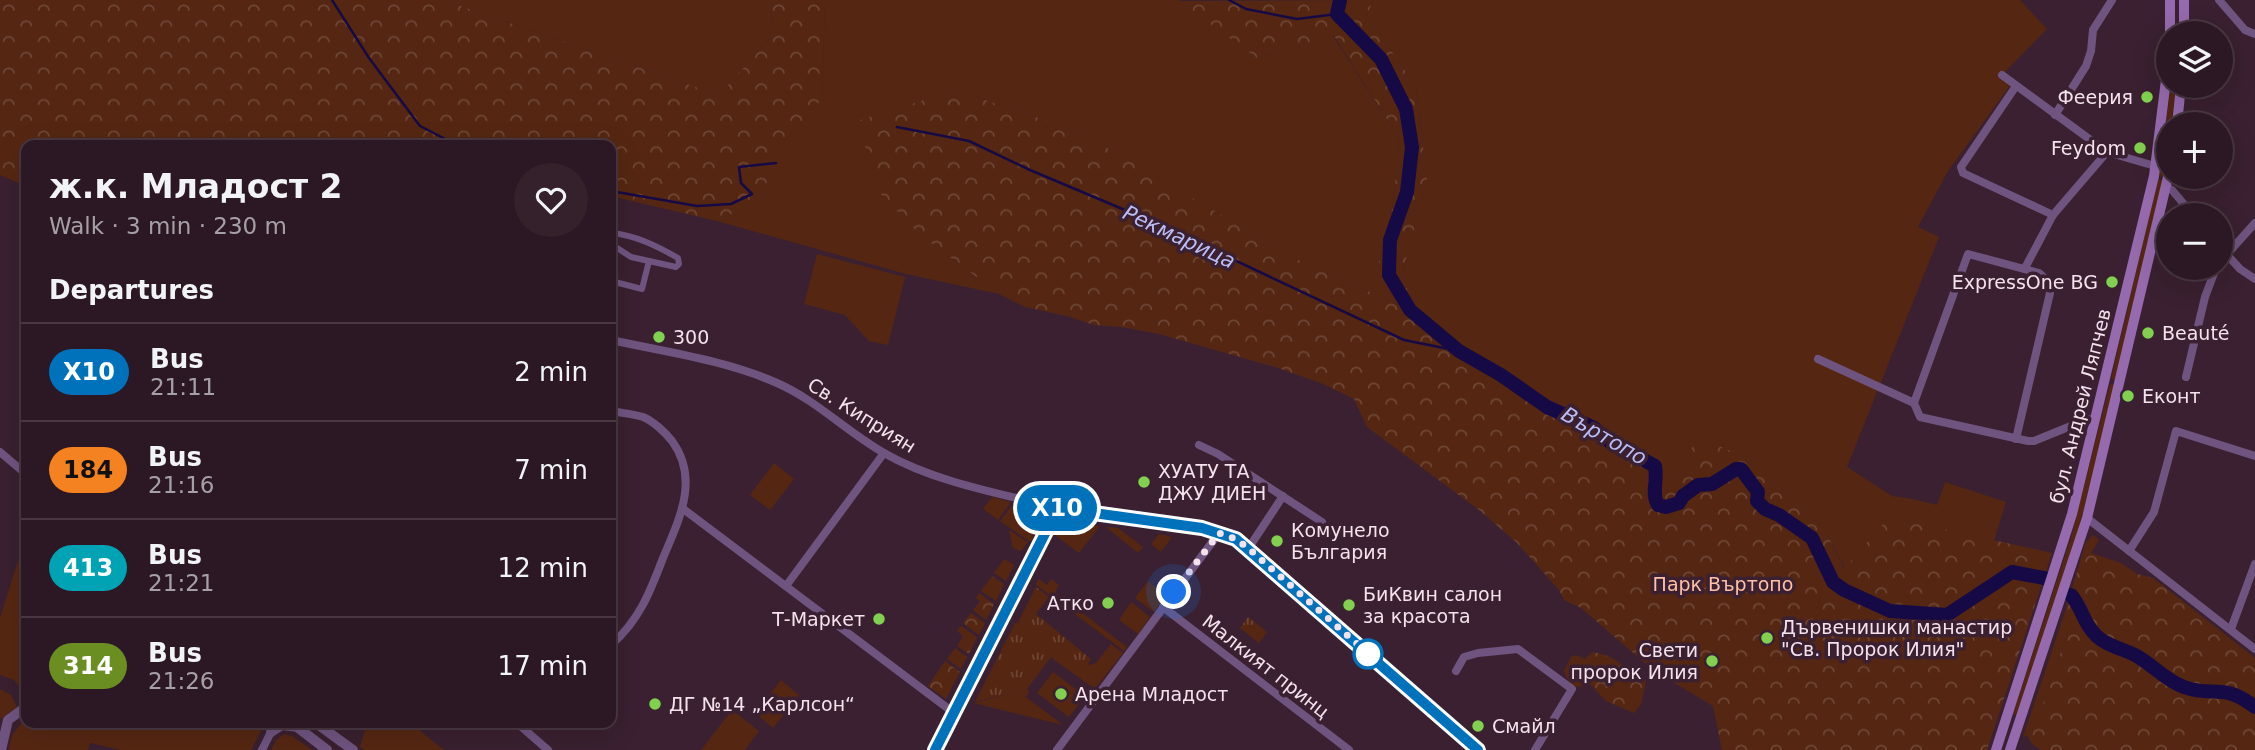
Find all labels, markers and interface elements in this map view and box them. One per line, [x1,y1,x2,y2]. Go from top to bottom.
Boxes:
map controls [2156,21,2233,280]
button: layers [2156,21,2233,98]
place label: Феерия [2057,86,2133,108]
marker: Феерия [2139,89,2155,105]
button: + [2156,112,2233,189]
place label: Feydom [2051,137,2126,159]
marker: Feydom [2132,140,2148,156]
button: heart [514,163,588,237]
text: ж.к. Младост 2 [49,167,343,206]
water label: Рекмарица [1119,201,1239,273]
button: − [2156,203,2233,280]
text: Walk · 3 min · 230 m [49,213,287,239]
place label: ExpressOne BG [1952,271,2098,293]
marker: ExpressOne BG [2104,274,2120,290]
text: Departures [49,275,214,305]
street label: бул. Андрей Ляпчев [2045,306,2115,506]
place label: Beauté [2162,322,2230,344]
marker: Beauté [2140,325,2156,341]
place label: 300 [673,326,709,348]
marker: 300 [651,329,667,345]
text: Bus [150,344,204,374]
text: 2 min [514,357,588,387]
text: Х10 [63,358,115,386]
street label: Св. Киприян [804,373,920,457]
text: 21:11 [150,374,216,400]
place label: Еконт [2142,385,2201,407]
marker: Еконт [2120,388,2136,404]
water label: Въртопо [1557,402,1651,470]
text: Bus [148,442,202,472]
text: 7 min [514,455,588,485]
text: 184 [63,456,113,484]
place label: ХУАТУ ТА ДЖУ ДИЕН [1158,460,1266,504]
text: 21:16 [148,472,214,498]
marker: ХУАТУ ТА ДЖУ ДИЕН [1136,474,1152,490]
line badge: Х10 [1017,485,1097,531]
text: Х10 [1031,494,1083,522]
place label: Комунело България [1291,519,1390,563]
marker: Комунело България [1269,533,1285,549]
text: Bus [148,540,202,570]
text: 12 min [498,553,588,583]
text: 413 [63,554,113,582]
text: 21:21 [148,570,214,596]
park label: Парк Въртопо [1653,573,1793,595]
your location [1156,574,1191,609]
place label: БиКвин салон за красота [1363,583,1502,627]
place label: Атко [1047,592,1094,614]
marker: Атко [1100,595,1116,611]
marker: БиКвин салон за красота [1341,597,1357,613]
place label: Т-Маркет [771,608,865,630]
street label: Малкият принц [1198,610,1334,722]
marker: Т-Маркет [871,611,887,627]
place label: Дървенишки манастир "Св. Пророк Илия" [1781,616,2012,660]
marker: Дървенишки манастир "Св. Пророк Илия" [1759,630,1775,646]
text: Bus [148,638,202,668]
unlabelled marker [1353,639,1383,669]
place label: Свети пророк Илия [1571,639,1698,683]
text: 17 min [498,651,588,681]
text: 314 [63,652,113,680]
marker: Свети пророк Илия [1704,653,1720,669]
text: 21:26 [148,668,214,694]
place label: Арена Младост [1075,683,1228,705]
marker: Арена Младост [1053,686,1069,702]
place label: ДГ №14 „Карлсон“ [669,693,855,715]
marker: ДГ №14 „Карлсон“ [647,696,663,712]
place label: Смайл [1492,715,1556,737]
marker: Смайл [1470,718,1486,734]

